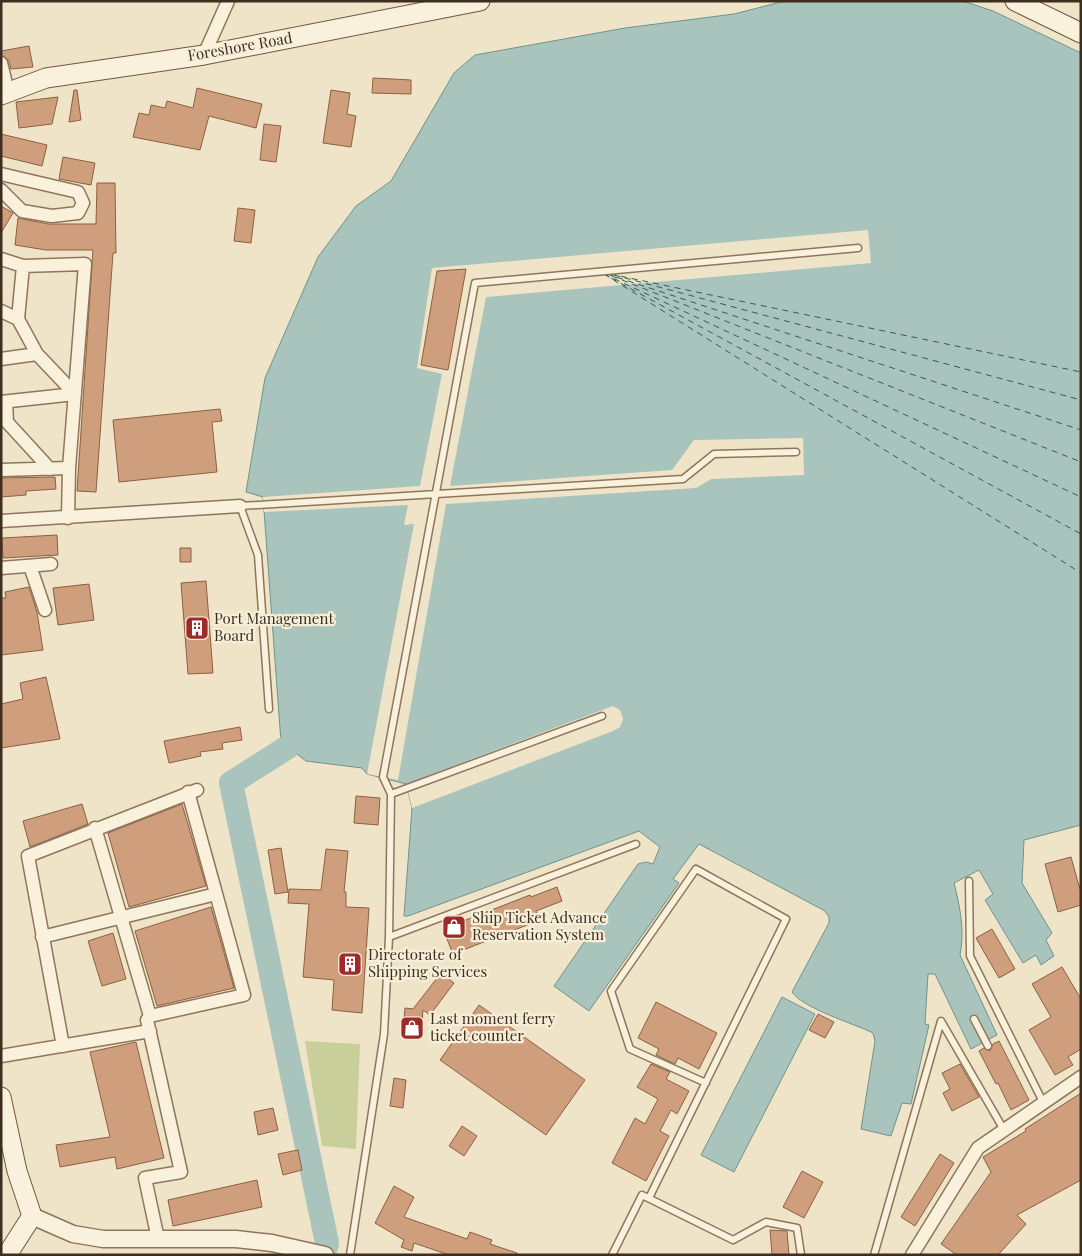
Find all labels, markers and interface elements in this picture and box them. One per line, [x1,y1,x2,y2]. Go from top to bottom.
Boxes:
street label: Foreshore Road [186,27,294,65]
place label: Port Management Board [214,608,334,645]
building icon: Port Management Board [184,615,210,641]
place label: Ship Ticket Advance Reservation System [472,907,607,944]
shop icon: Ship Ticket Advance Reservation System [441,914,467,940]
place label: Directorate of Shipping Services [368,944,487,981]
building icon: Directorate of Shipping Services [337,951,363,977]
place label: Last moment ferry ticket counter [430,1008,556,1045]
shop icon: Last moment ferry ticket counter [399,1015,425,1041]

